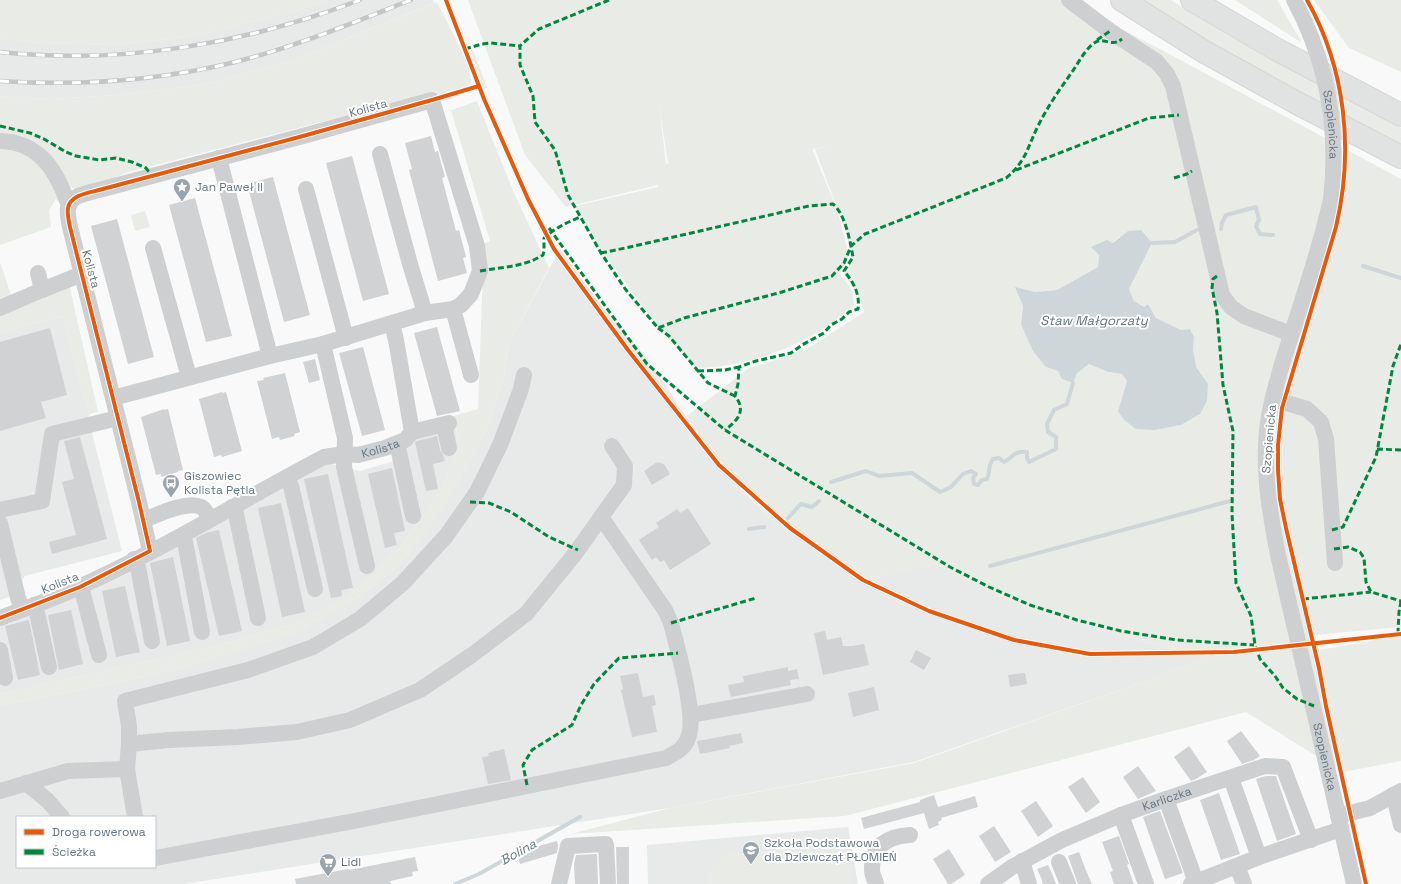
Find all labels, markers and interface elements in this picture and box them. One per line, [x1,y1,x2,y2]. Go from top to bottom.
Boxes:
street label: Szopienicka [1319,89,1341,159]
street label: Kolista [347,95,389,121]
place icon: Jan Paweł II [172,177,192,202]
place label: Jan Paweł II [195,179,263,195]
street label: Kolista [78,248,104,290]
water label: Staw Małgorzaty [1040,312,1149,329]
street label: Szopienicka [1258,404,1280,474]
street label: Kolista [360,435,402,462]
place label: Giszowiec Kolista Pętla [184,468,255,498]
bus stop icon: Giszowiec Kolista Pętla [161,473,181,498]
street label: Kolista [39,568,81,598]
street label: Szopienicka [1309,721,1340,792]
street label: Karliczka [1140,783,1194,815]
legend [16,816,156,868]
text: Droga rowerowa [52,824,146,840]
water label: Bolina [497,835,539,869]
place label: Szkoła Podstawowa dla Dziewcząt PŁOMIEŃ [764,835,897,865]
school or university icon: Szkoła Podstawowa dla Dziewcząt PŁOMIEŃ [741,840,761,865]
text: Ścieżka [52,844,96,860]
supermarket icon: Lidl [318,852,338,877]
place label: Lidl [341,854,361,870]

